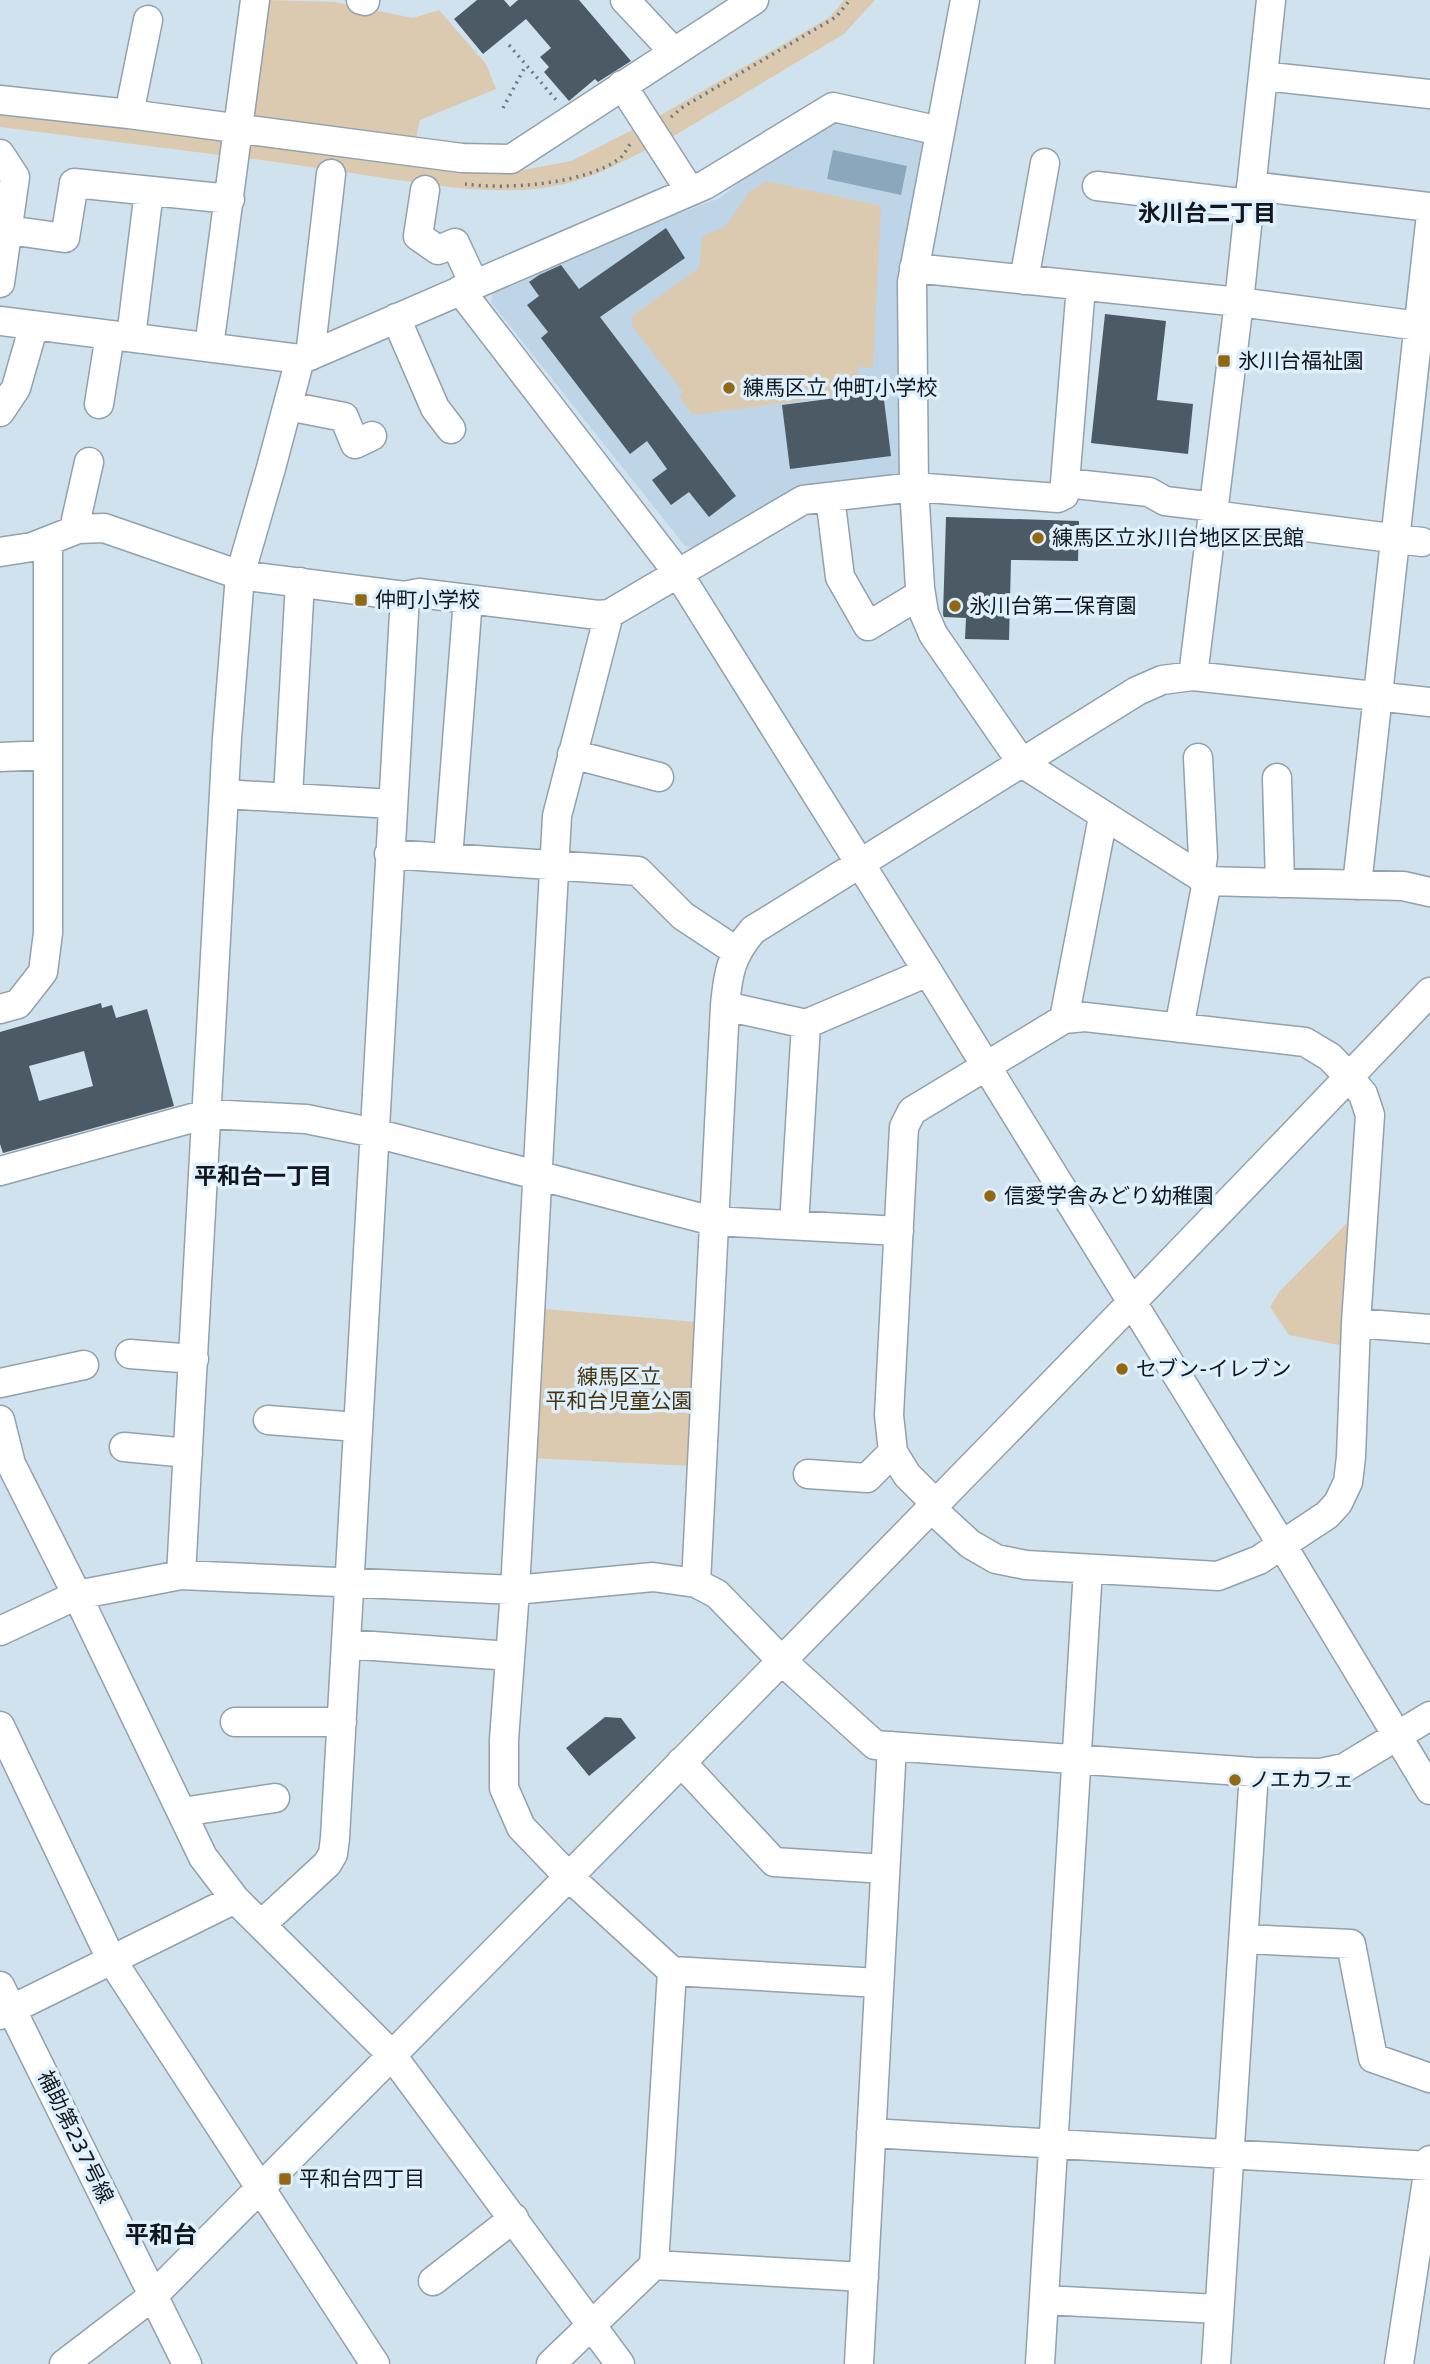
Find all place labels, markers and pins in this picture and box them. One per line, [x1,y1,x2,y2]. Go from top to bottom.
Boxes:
place label: 氷川台福祉園 [1238,349,1364,374]
marker: 氷川台福祉園 [1216,353,1232,369]
place label: 練馬区立 仲町小学校 [743,376,937,401]
marker: 練馬区立 仲町小学校 [721,380,737,396]
place label: 練馬区立氷川台地区区民館 [1052,526,1304,551]
marker: 練馬区立氷川台地区区民館 [1030,530,1046,546]
place label: 仲町小学校 [375,588,480,613]
marker: 仲町小学校 [353,592,369,608]
place label: 氷川台第二保育園 [969,594,1137,619]
marker: 氷川台第二保育園 [947,598,963,614]
place label: 信愛学舎みどり幼稚園 [1004,1184,1214,1209]
marker: 信愛学舎みどり幼稚園 [982,1188,998,1204]
place label: セブン-イレブン [1136,1357,1292,1382]
marker: セブン-イレブン [1114,1361,1130,1377]
place label: ノエカフェ [1249,1768,1354,1793]
marker: ノエカフェ [1227,1772,1243,1788]
place label: 平和台四丁目 [299,2167,425,2192]
marker: 平和台四丁目 [277,2171,293,2187]

